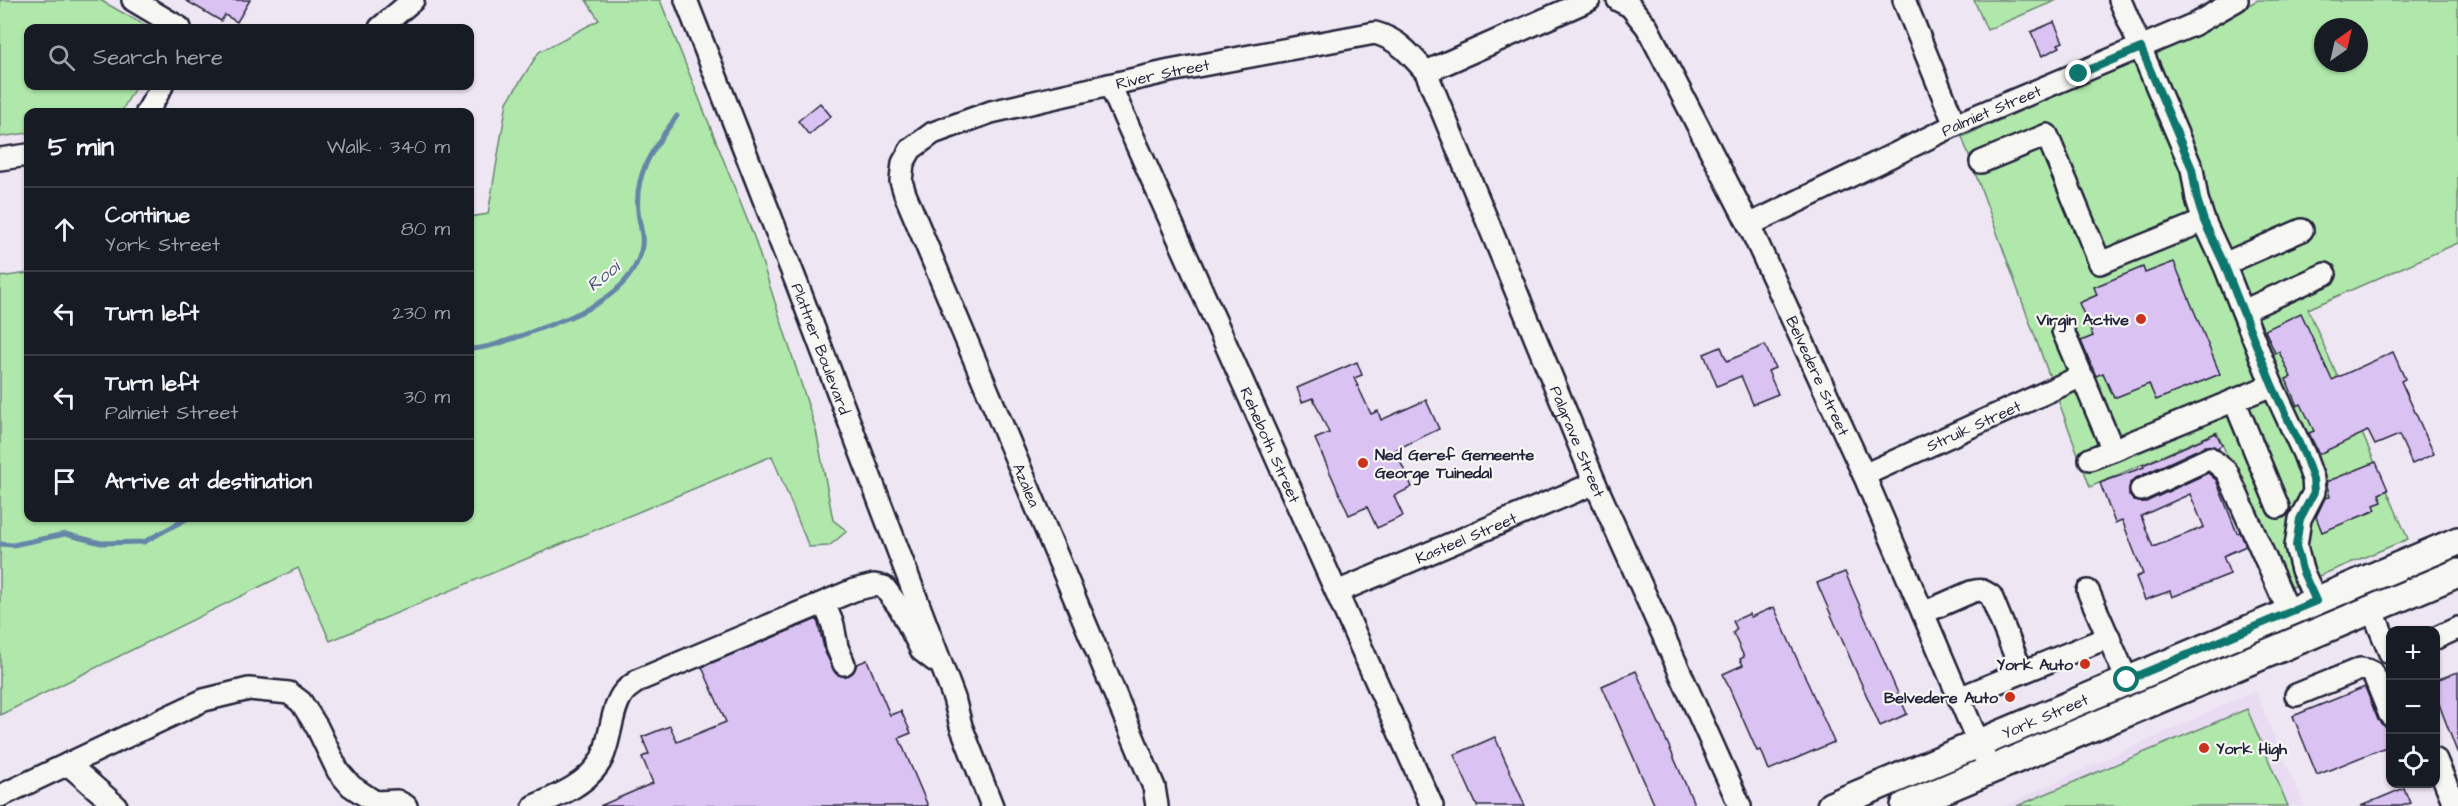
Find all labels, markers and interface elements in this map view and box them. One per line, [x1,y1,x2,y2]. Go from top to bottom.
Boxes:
north arrow [2314,18,2368,72]
search box [24,24,474,90]
icon: search [45,41,78,74]
text: Search here [93,42,223,73]
street label: River Street [1114,54,1212,95]
route end [2065,60,2091,86]
street label: Palmiet Street [1938,80,2045,142]
text: 5 min [48,129,114,165]
text: Walk · 340 m [327,133,450,161]
text: Continue [105,200,190,231]
icon: ahead [48,213,81,246]
text: 80 m [401,215,450,243]
text: York Street [105,231,220,259]
water label: Rooi [582,254,627,297]
street label: Plattner Boulevard [786,280,855,418]
icon: left [48,297,81,330]
text: Turn left [105,298,199,329]
text: 230 m [392,299,450,327]
place label: Virgin Active [2035,309,2129,333]
marker: Virgin Active [2134,312,2148,326]
street label: Belvedere Street [1780,313,1855,440]
text: Turn left [105,368,199,399]
icon: left [48,381,81,414]
text: 30 m [404,383,450,411]
street label: Palgrave Street [1544,383,1610,502]
street label: Reheboth Street [1234,384,1305,507]
street label: Struik Street [1923,395,2025,457]
text: Palmiet Street [105,399,238,427]
place label: Ned Geref Gemeente George Tuinedal [1375,444,1534,486]
marker: Ned Geref Gemeente George Tuinedal [1356,456,1370,470]
street label: Azalea [1007,460,1045,511]
icon: arrive [48,465,81,498]
text: Arrive at destination [105,466,312,497]
street label: Kasteel Street [1412,507,1521,570]
map controls [2386,626,2440,788]
button: + [2386,626,2440,680]
place label: York Auto [1997,654,2074,676]
marker: York Auto [2078,657,2092,671]
route start [2113,666,2139,692]
button: − [2386,680,2440,734]
place label: Belvedere Auto [1884,687,1999,709]
street label: York Street [1998,688,2092,745]
marker: Belvedere Auto [2003,690,2017,704]
button: locate [2386,734,2440,788]
place label: York High [2216,738,2288,762]
marker: York High [2197,741,2211,755]

